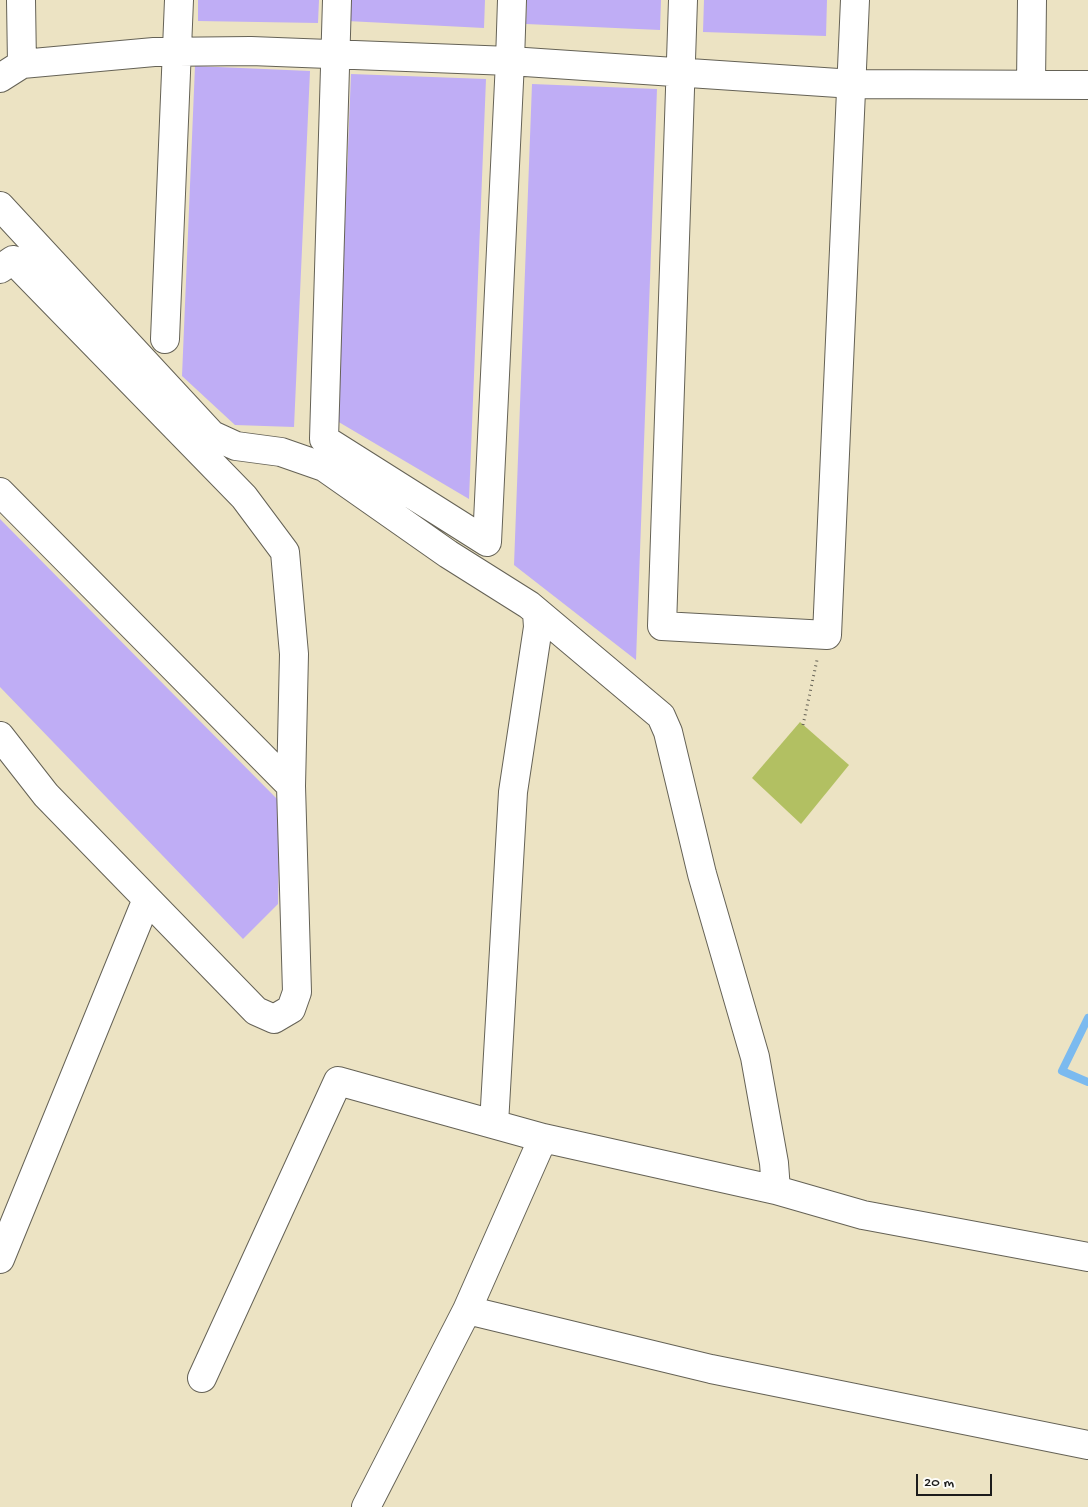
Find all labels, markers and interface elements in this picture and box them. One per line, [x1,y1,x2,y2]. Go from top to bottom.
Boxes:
scale bar [918,1464,994,1496]
text: 20 m [924,1474,954,1492]

